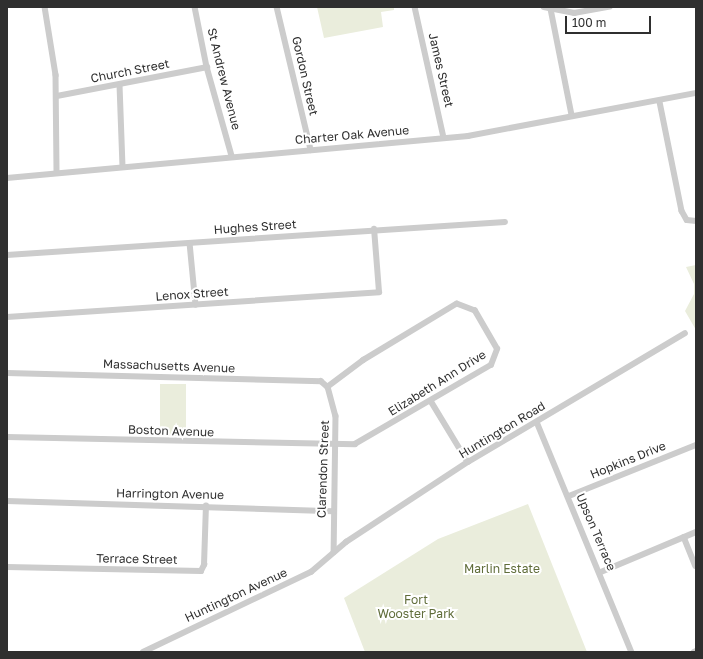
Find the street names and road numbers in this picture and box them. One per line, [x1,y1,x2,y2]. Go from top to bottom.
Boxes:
street label: St Andrew Avenue [204,27,244,131]
street label: James Street [425,31,457,109]
street label: Gordon Street [289,35,321,117]
street label: Church Street [89,56,171,86]
street label: Charter Oak Avenue [294,123,410,147]
street label: Hughes Street [213,217,297,237]
street label: Lenox Street [155,284,229,304]
street label: Elizabeth Ann Drive [386,347,488,419]
street label: Massachusetts Avenue [103,356,235,376]
street label: Huntington Road [456,399,548,461]
street label: Clarendon Street [314,420,332,518]
street label: Boston Avenue [128,422,214,440]
street label: Hopkins Drive [588,438,668,482]
street label: Harrington Avenue [116,486,224,502]
street label: Upson Terrace [573,491,619,573]
street label: Terrace Street [96,551,178,567]
street label: Huntington Avenue [183,565,289,625]

